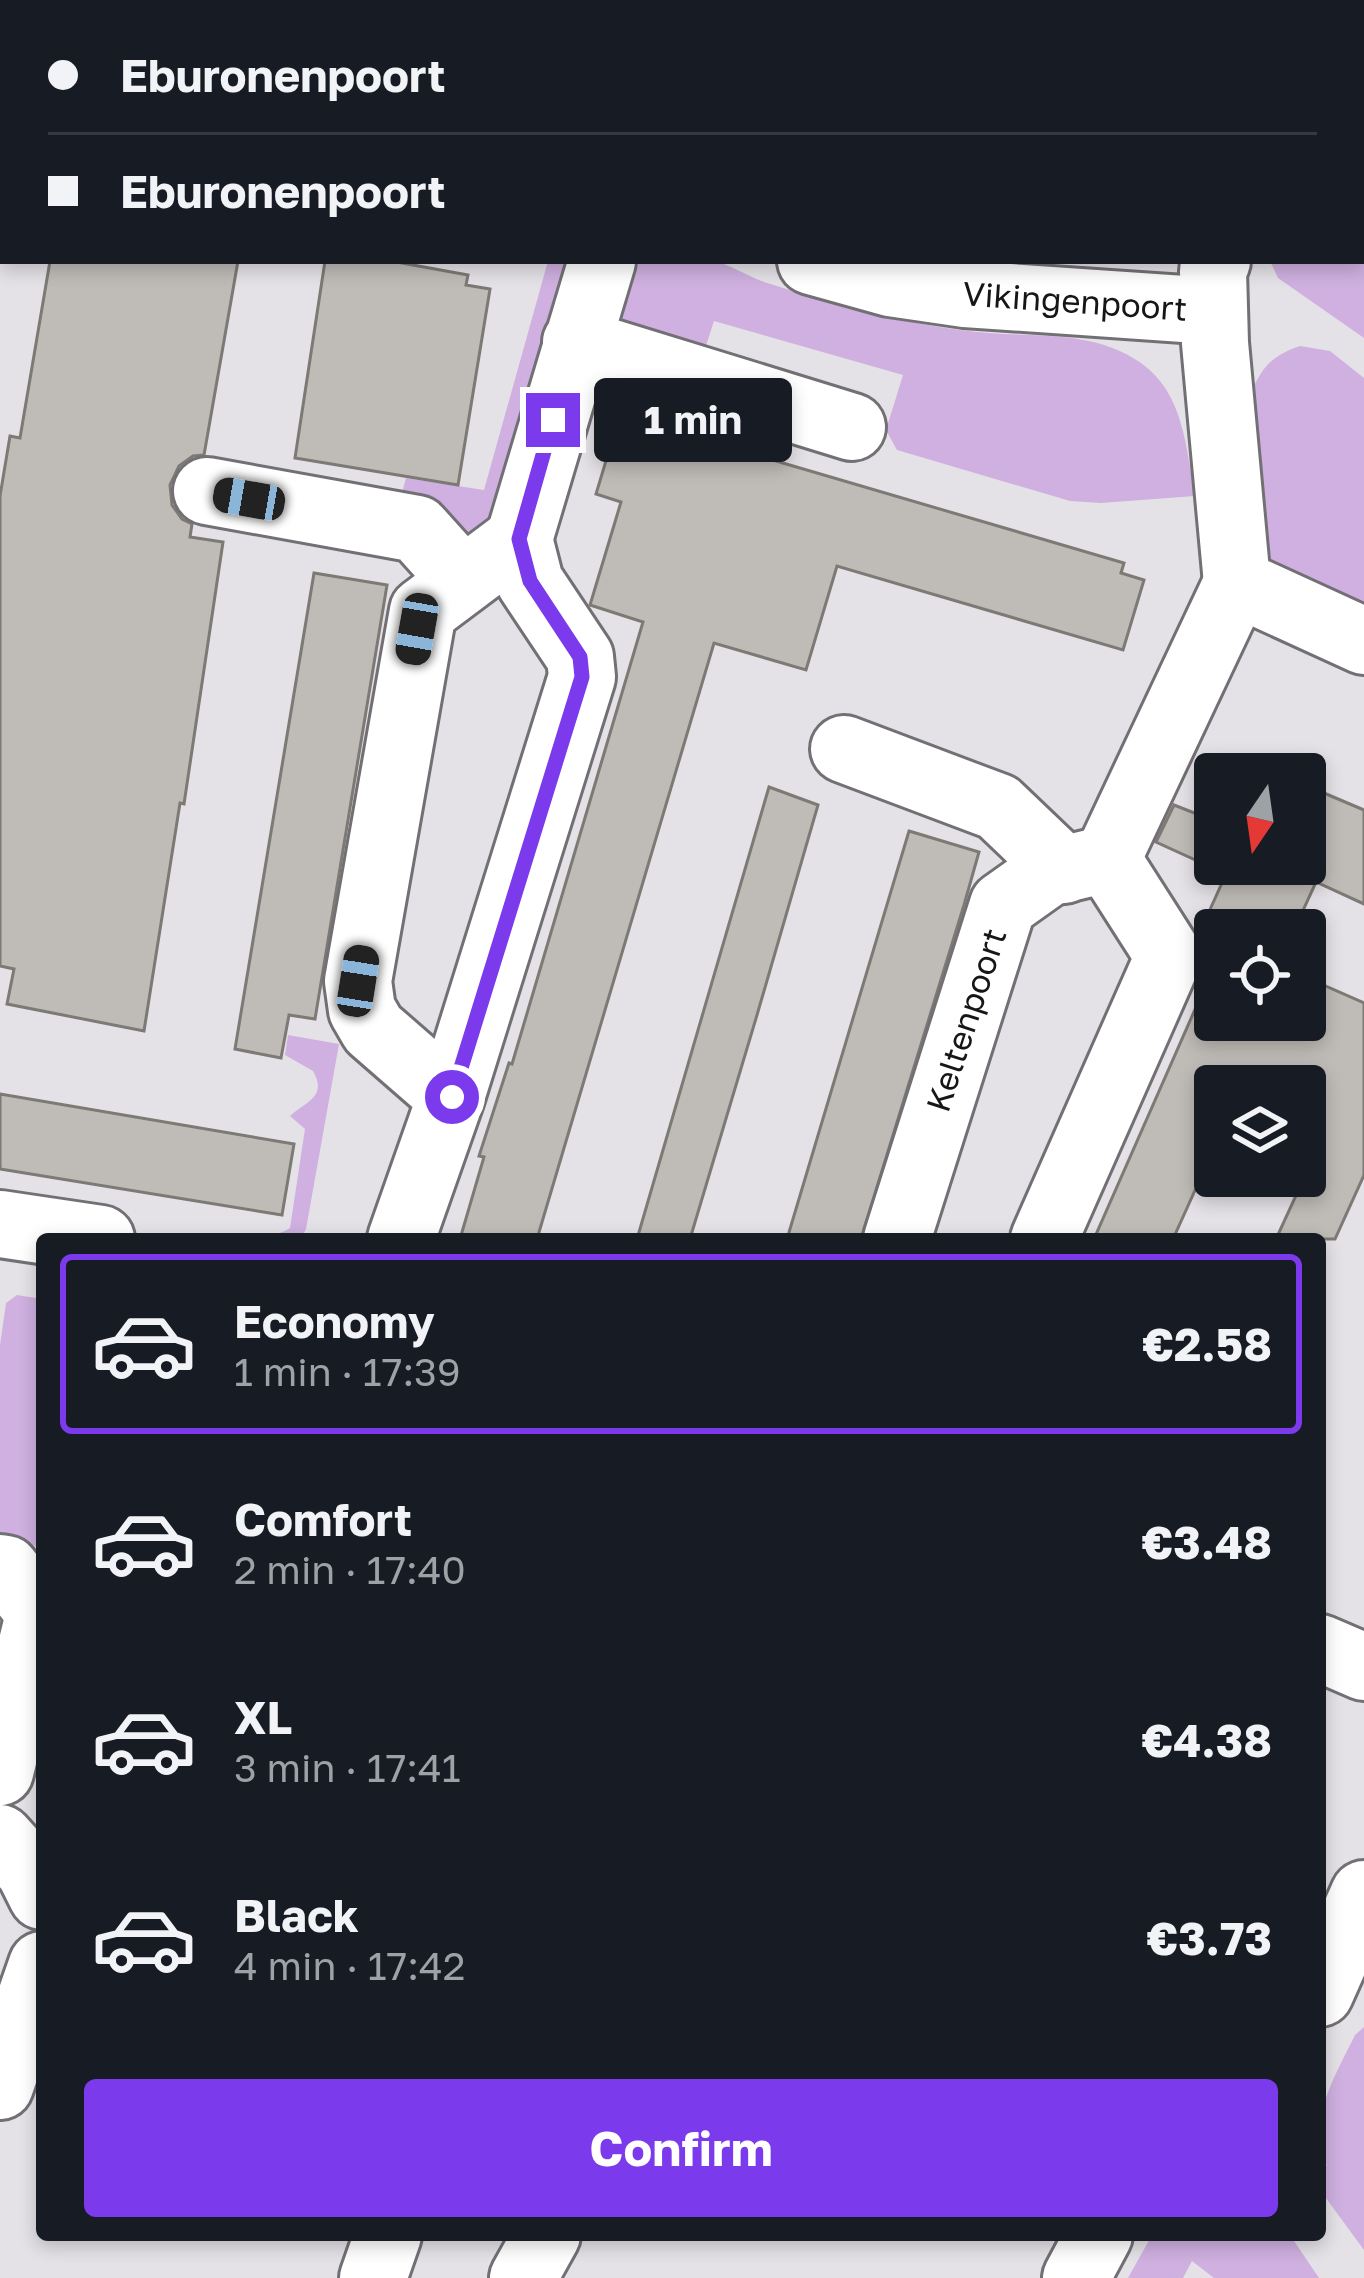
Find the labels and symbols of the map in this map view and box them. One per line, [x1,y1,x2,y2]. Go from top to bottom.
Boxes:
street label: Vikingenpoort [961,273,1189,328]
callout: 1 min [595,378,793,462]
route end [526,393,580,447]
car [210,475,288,523]
car [393,590,441,668]
north arrow [1194,753,1326,885]
street label: Keltenpoort [918,923,1013,1116]
car [335,943,381,1019]
route start [425,1070,479,1124]

